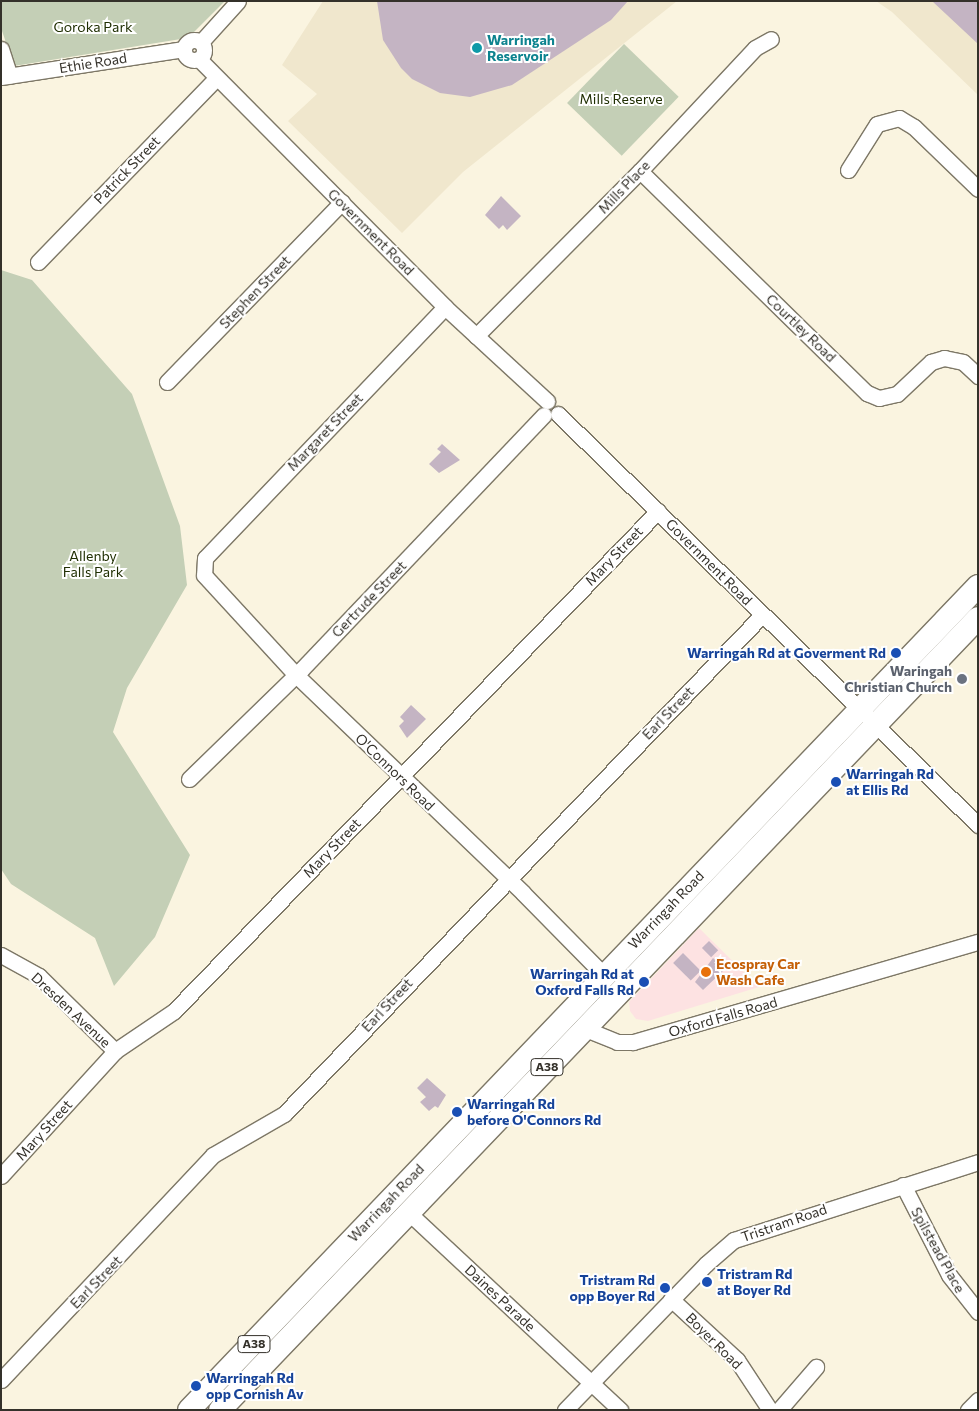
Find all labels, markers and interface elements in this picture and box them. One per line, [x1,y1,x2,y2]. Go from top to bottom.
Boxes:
park label: Goroka Park [53,19,133,35]
place label: Warringah Reservoir [487,32,555,64]
marker: Warringah Reservoir [471,42,483,54]
street label: Ethie Road [58,49,128,77]
park label: Mills Reserve [579,91,663,107]
street label: Patrick Street [90,133,164,207]
street label: Mills Place [595,157,653,217]
street label: Government Road [324,185,418,279]
street label: Stephen Street [216,252,294,332]
street label: Courtley Road [763,291,839,365]
street label: Margaret Street [284,390,366,474]
street label: Government Road [662,515,756,609]
street label: Mary Street [582,523,646,589]
park label: Allenby Falls Park [63,548,123,580]
street label: Gertrude Street [328,557,410,641]
place label: Warringah Rd at Goverment Rd [687,645,886,661]
marker: Warringah Rd at Goverment Rd [890,647,902,659]
place label: Waringah Christian Church [844,663,952,696]
marker: Waringah Christian Church [956,673,968,685]
street label: Earl Street [639,683,697,743]
street label: O'Connors Road [352,730,438,814]
place label: Warringah Rd at Ellis Rd [846,766,934,799]
marker: Warringah Rd at Ellis Rd [830,776,842,788]
street label: Mary Street [300,815,364,881]
street label: Warringah Road [625,868,707,952]
place label: Ecospray Car Wash Cafe [716,956,800,989]
place label: Warringah Rd at Oxford Falls Rd [530,966,634,999]
marker: Ecospray Car Wash Cafe [700,966,712,978]
street label: Dresden Avenue [28,969,114,1051]
street label: Earl Street [358,975,416,1035]
marker: Warringah Rd at Oxford Falls Rd [638,976,650,988]
street label: Oxford Falls Road [667,993,779,1041]
road number: A38 [530,1058,564,1076]
street label: Mary Street [12,1096,76,1164]
place label: Warringah Rd before O'Connors Rd [467,1096,601,1128]
marker: Warringah Rd before O'Connors Rd [451,1106,463,1118]
street label: Warringah Road [345,1161,427,1245]
street label: Tristram Road [739,1200,829,1246]
street label: Spilstead Place [908,1204,968,1296]
street label: Earl Street [67,1252,125,1312]
street label: Daines Parade [461,1261,539,1335]
place label: Tristram Rd at Boyer Rd [717,1266,792,1298]
place label: Tristram Rd opp Boyer Rd [569,1272,655,1304]
marker: Tristram Rd at Boyer Rd [701,1276,713,1288]
marker: Tristram Rd opp Boyer Rd [659,1282,671,1294]
street label: Boyer Road [682,1309,746,1373]
road number: A38 [236,1335,272,1354]
place label: Warringah Rd opp Cornish Av [206,1370,304,1402]
marker: Warringah Rd opp Cornish Av [190,1380,202,1392]

